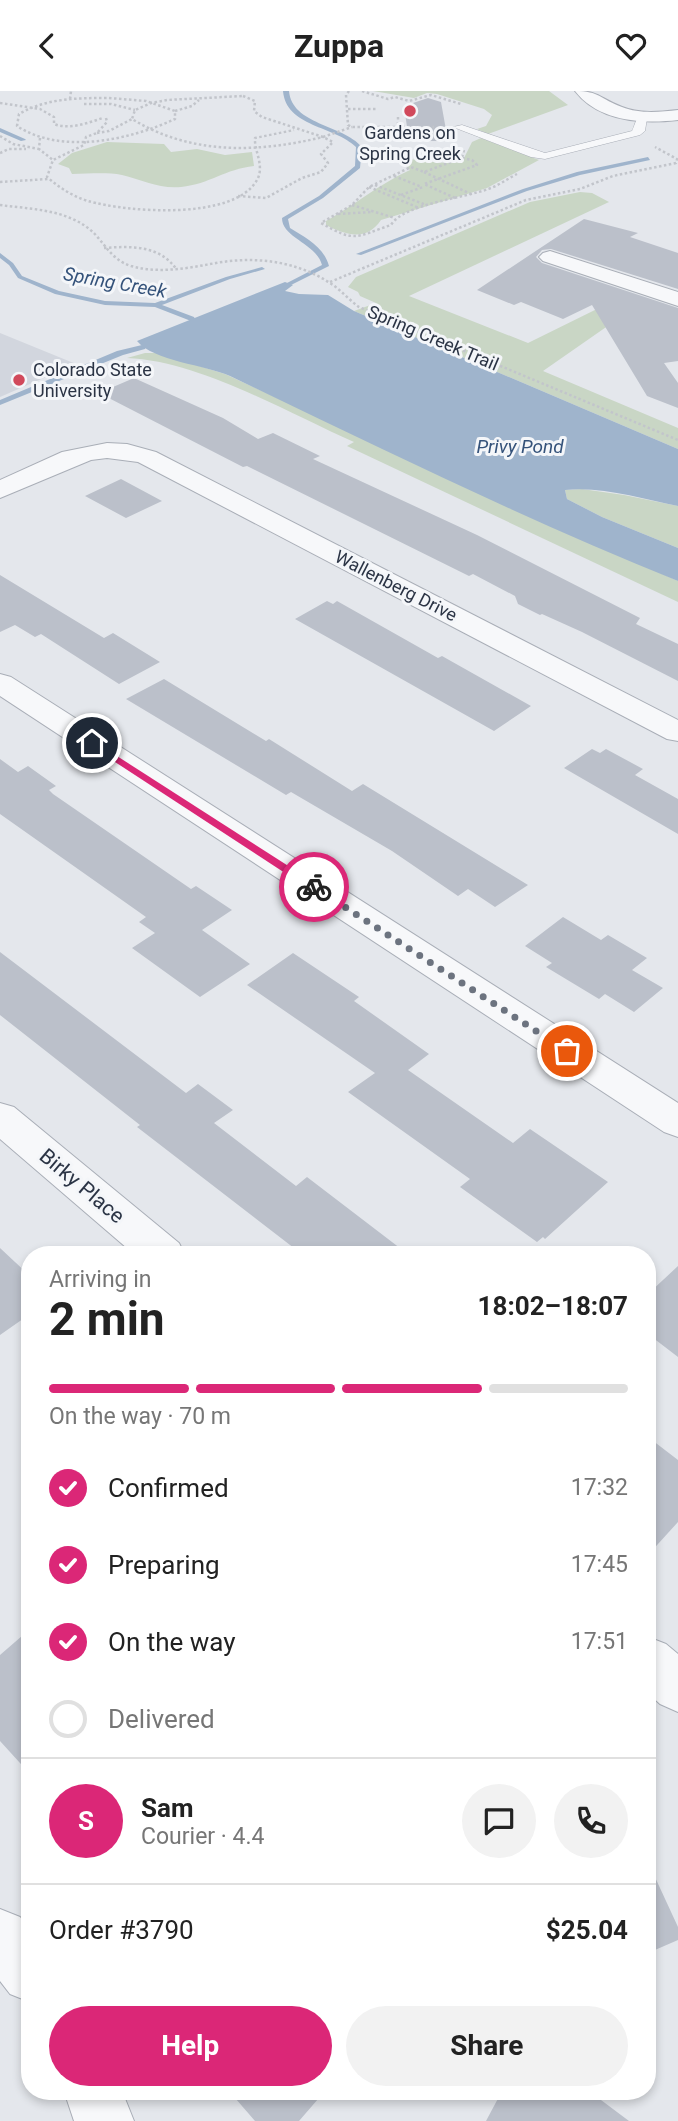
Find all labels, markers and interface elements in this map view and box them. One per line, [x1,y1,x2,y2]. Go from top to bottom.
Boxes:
icon: back [28,27,66,65]
text: Zuppa [294,27,384,65]
icon: heart [612,27,650,65]
marker: Gardens on Spring Creek [402,103,418,119]
place label: Gardens on Spring Creek [359,122,462,164]
water label: Spring Creek [62,262,169,303]
street label: Spring Creek Trail [365,300,502,375]
place label: Colorado State University [33,359,152,401]
marker: Colorado State University [11,372,27,388]
water label: Privy Pond [476,435,564,458]
street label: Wallenberg Drive [332,546,461,625]
pin [62,713,122,773]
icon: home [73,724,111,762]
courier [279,852,349,922]
icon: bike [295,868,333,906]
pin [537,1021,597,1081]
icon: bag [548,1032,586,1070]
street label: Birky Place [35,1144,129,1228]
text: Arriving in [49,1266,152,1293]
text: 18:02–18:07 [478,1291,628,1321]
text: 2 min [49,1292,165,1346]
text: On the way · 70 m [49,1403,231,1430]
icon: check [49,1469,87,1507]
text: Confirmed [108,1473,229,1503]
text: 17:32 [571,1474,628,1501]
icon: check [49,1546,87,1584]
text: Preparing [108,1550,220,1580]
text: 17:45 [571,1551,628,1578]
icon: check [49,1623,87,1661]
text: On the way [108,1627,236,1657]
text: 17:51 [571,1628,628,1655]
text: Delivered [108,1704,215,1734]
button: chat [462,1784,536,1858]
button: phone [554,1784,628,1858]
text: Sam [141,1793,193,1823]
text: S [78,1806,94,1836]
text: Courier · 4.4 [141,1823,264,1850]
text: Order #3790 [49,1915,194,1945]
text: $25.04 [546,1915,628,1945]
button: Help [49,2006,332,2086]
button: Share [346,2006,628,2086]

